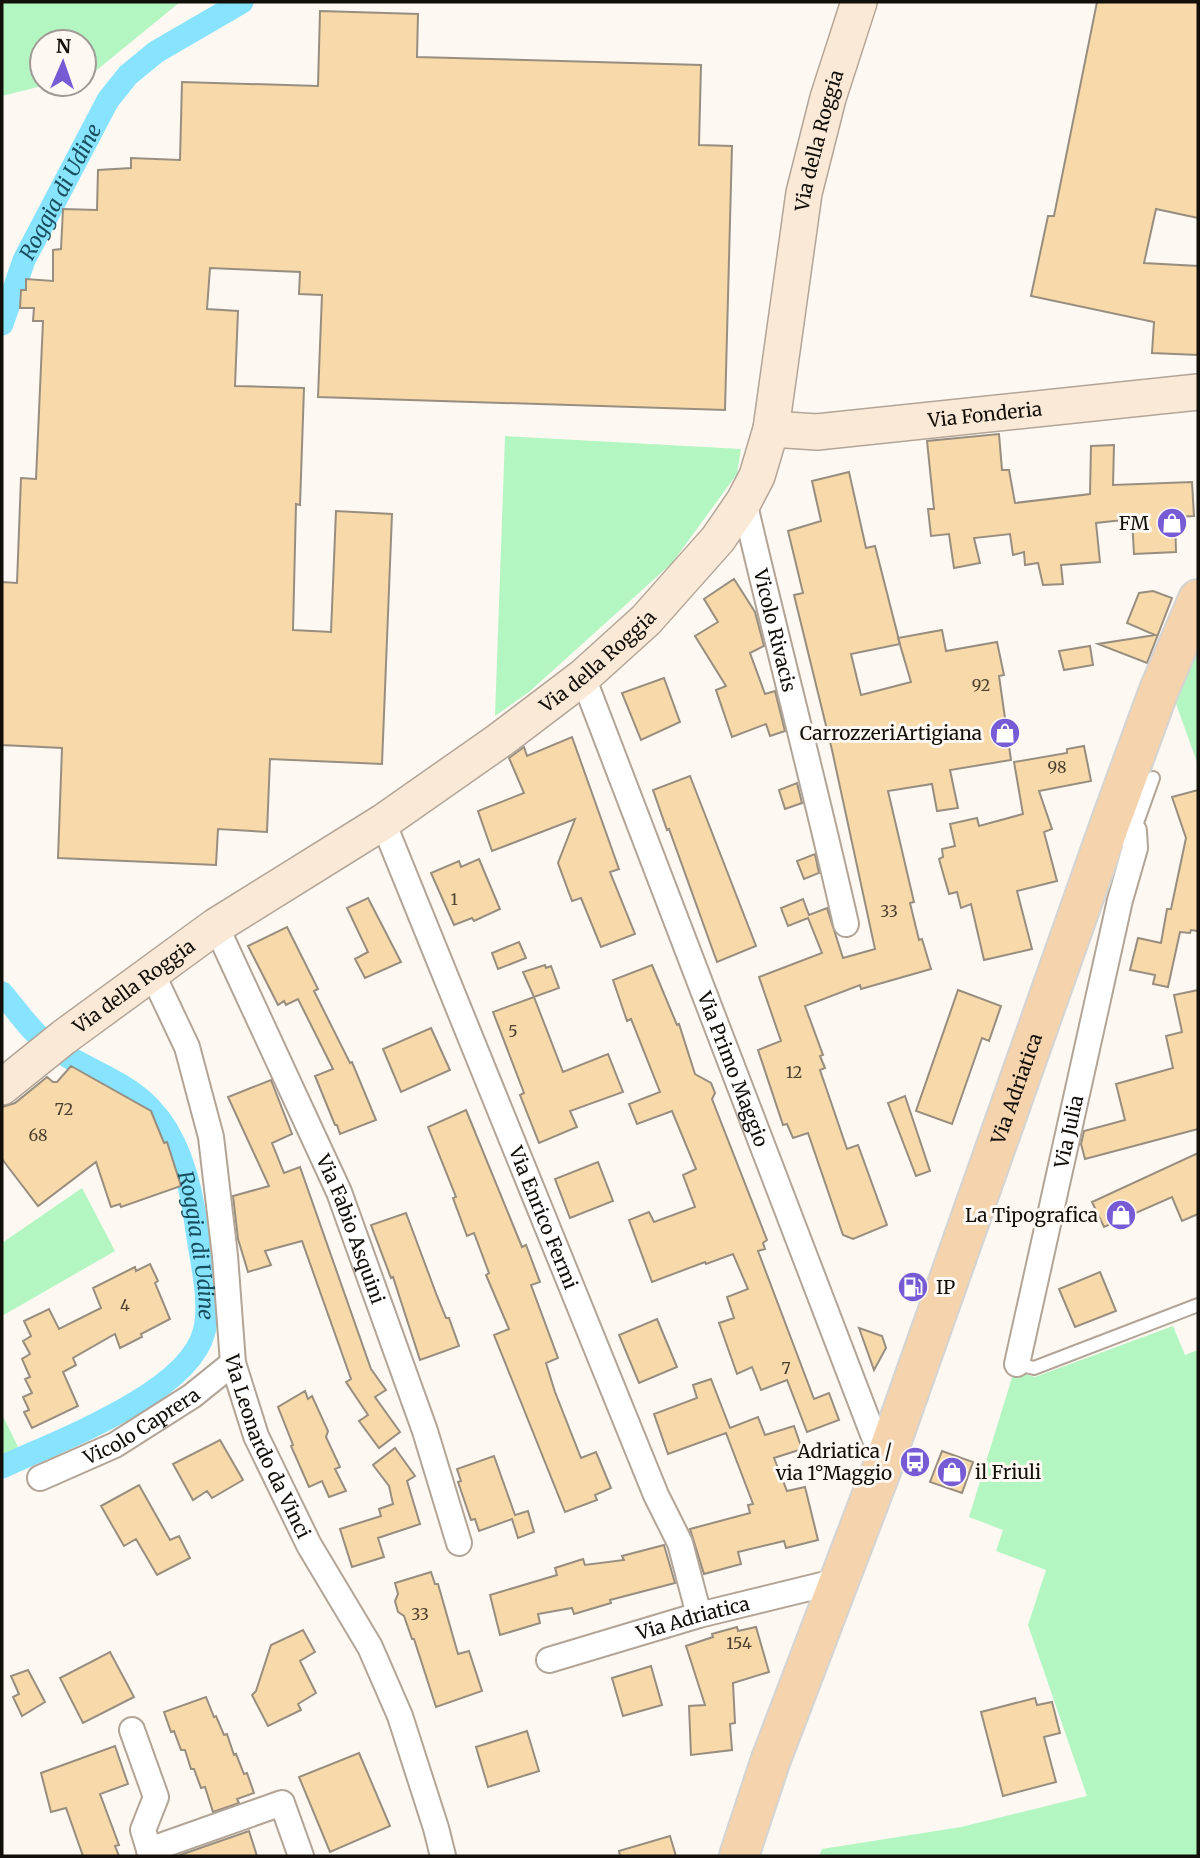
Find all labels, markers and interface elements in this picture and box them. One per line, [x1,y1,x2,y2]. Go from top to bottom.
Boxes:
north arrow [28,28,98,98]
text: N [56,34,72,58]
street label: Via della Roggia [789,67,848,214]
water label: Roggia di Udine [13,119,107,264]
street label: Via Fonderia [926,396,1043,432]
shop icon: FM [1155,506,1189,540]
place label: FM [1119,511,1149,535]
street label: Vicolo Rivacis [748,566,802,694]
street label: Via della Roggia [534,605,661,718]
house number: 92 [972,675,990,695]
shop icon: CarrozzeriArtigiana [988,716,1022,750]
place label: CarrozzeriArtigiana [800,721,982,745]
house number: 98 [1048,757,1066,777]
house number: 1 [450,889,458,909]
house number: 33 [880,901,898,921]
street label: Via della Roggia [67,934,199,1039]
street label: Via Primo Maggio [692,987,774,1150]
house number: 5 [508,1021,518,1041]
street label: Via Adriatica [985,1030,1047,1148]
house number: 12 [786,1062,802,1082]
street label: Via Julia [1049,1093,1088,1171]
house number: 72 [55,1099,73,1119]
house number: 68 [28,1125,48,1145]
street label: Via Enrico Fermi [503,1142,583,1293]
street label: Via Fabio Asquini [311,1150,390,1307]
water label: Roggia di Udine [172,1168,220,1321]
shop icon: La Tipografica [1104,1198,1138,1232]
place label: La Tipografica [965,1203,1098,1227]
fuel station icon: IP [896,1270,930,1304]
place label: IP [936,1275,955,1299]
house number: 4 [120,1295,130,1315]
street label: Via Leonardo da Vinci [220,1352,316,1542]
house number: 7 [781,1358,791,1378]
street label: Vicolo Caprera [79,1383,204,1470]
place label: Adriatica / via 1°Maggio [775,1439,892,1485]
bus stop icon: Adriatica / via 1°Maggio [898,1445,932,1479]
shop icon: il Friuli [935,1455,969,1489]
place label: il Friuli [975,1460,1041,1484]
street label: Via Adriatica [633,1591,752,1645]
house number: 33 [411,1604,429,1624]
house number: 154 [726,1633,752,1653]

